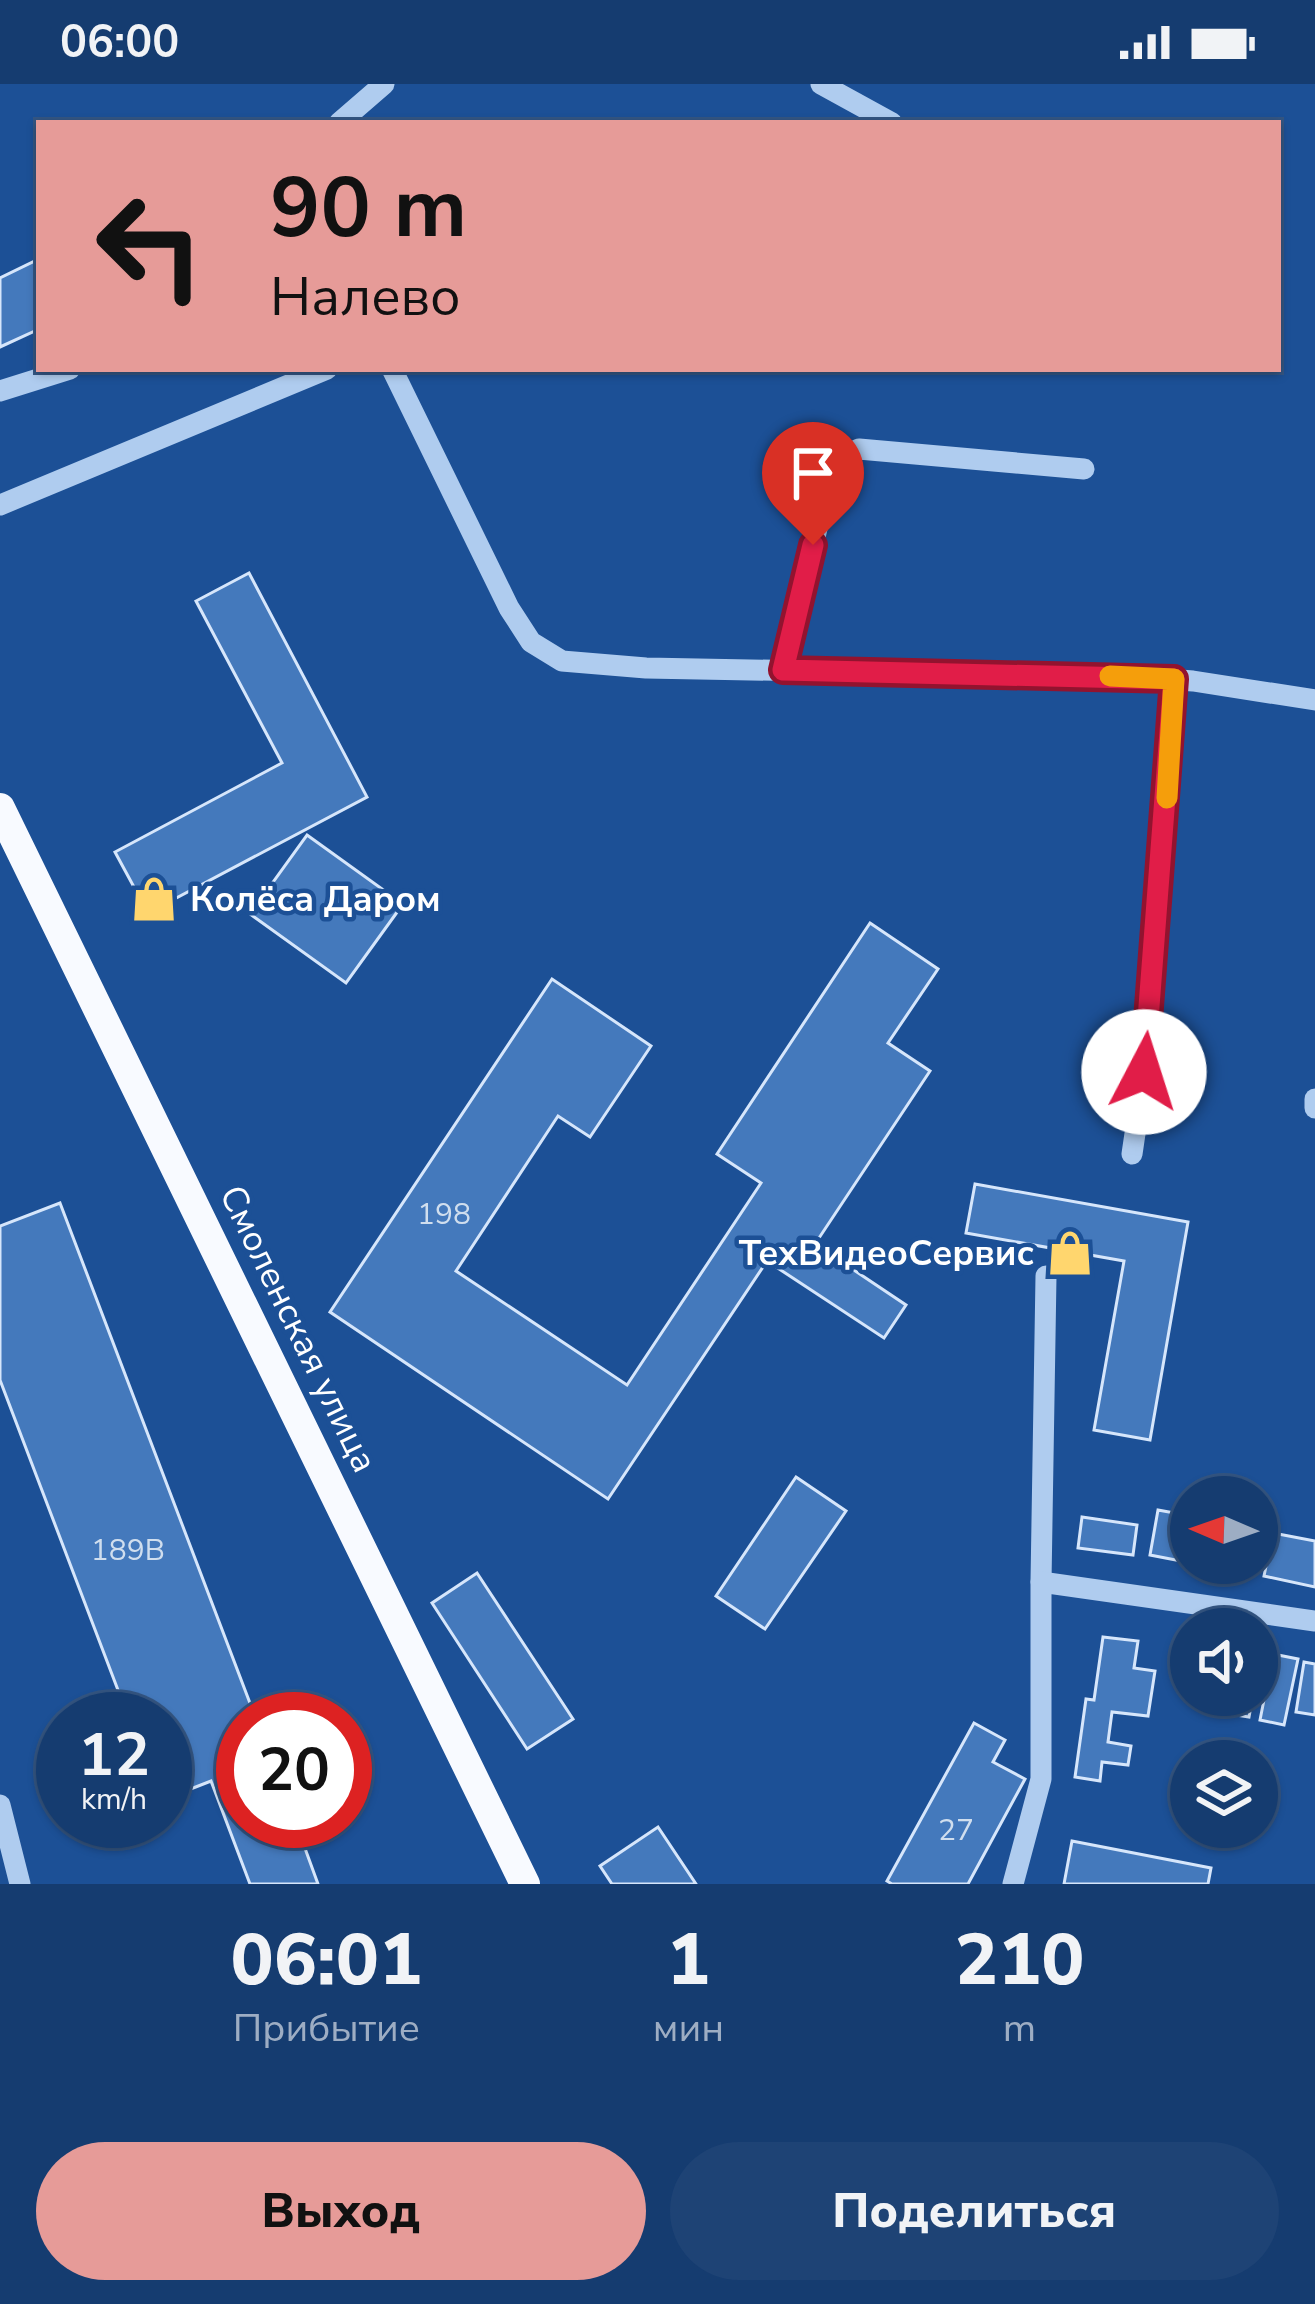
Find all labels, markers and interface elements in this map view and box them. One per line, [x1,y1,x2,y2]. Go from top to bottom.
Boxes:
text: 06:00 [60,12,179,73]
text: 90 m [270,151,467,266]
icon: left [72,168,228,324]
text: Налево [270,260,461,334]
pin [762,422,864,545]
icon: arrive [780,440,846,506]
shop icon: Колёса Даром [129,874,179,924]
place label: Колёса Даром [190,875,441,924]
position arrow [1081,1009,1207,1135]
street label: Смоленская улица [207,1177,389,1481]
house number: 198 [417,1194,471,1235]
shop icon: ТехВидеоСервис [1045,1228,1095,1278]
place label: ТехВидеоСервис [739,1229,1034,1278]
north arrow [1170,1476,1278,1584]
map controls [1170,1476,1278,1848]
house number: 189В [91,1530,165,1571]
button: sound [1170,1608,1278,1716]
speed limit sign: 20 [216,1692,372,1848]
text: 12 [78,1714,150,1796]
button: layers [1170,1740,1278,1848]
text: km/h [81,1779,147,1820]
house number: 27 [938,1810,974,1851]
text: 06:01 [231,1911,422,2009]
text: 1 [667,1911,710,2009]
text: 210 [955,1911,1084,2009]
text: Прибытие [233,2002,420,2055]
text: мин [653,2002,724,2055]
text: m [1003,2002,1036,2055]
button: Выход [36,2142,646,2280]
button: Поделиться [670,2142,1279,2280]

